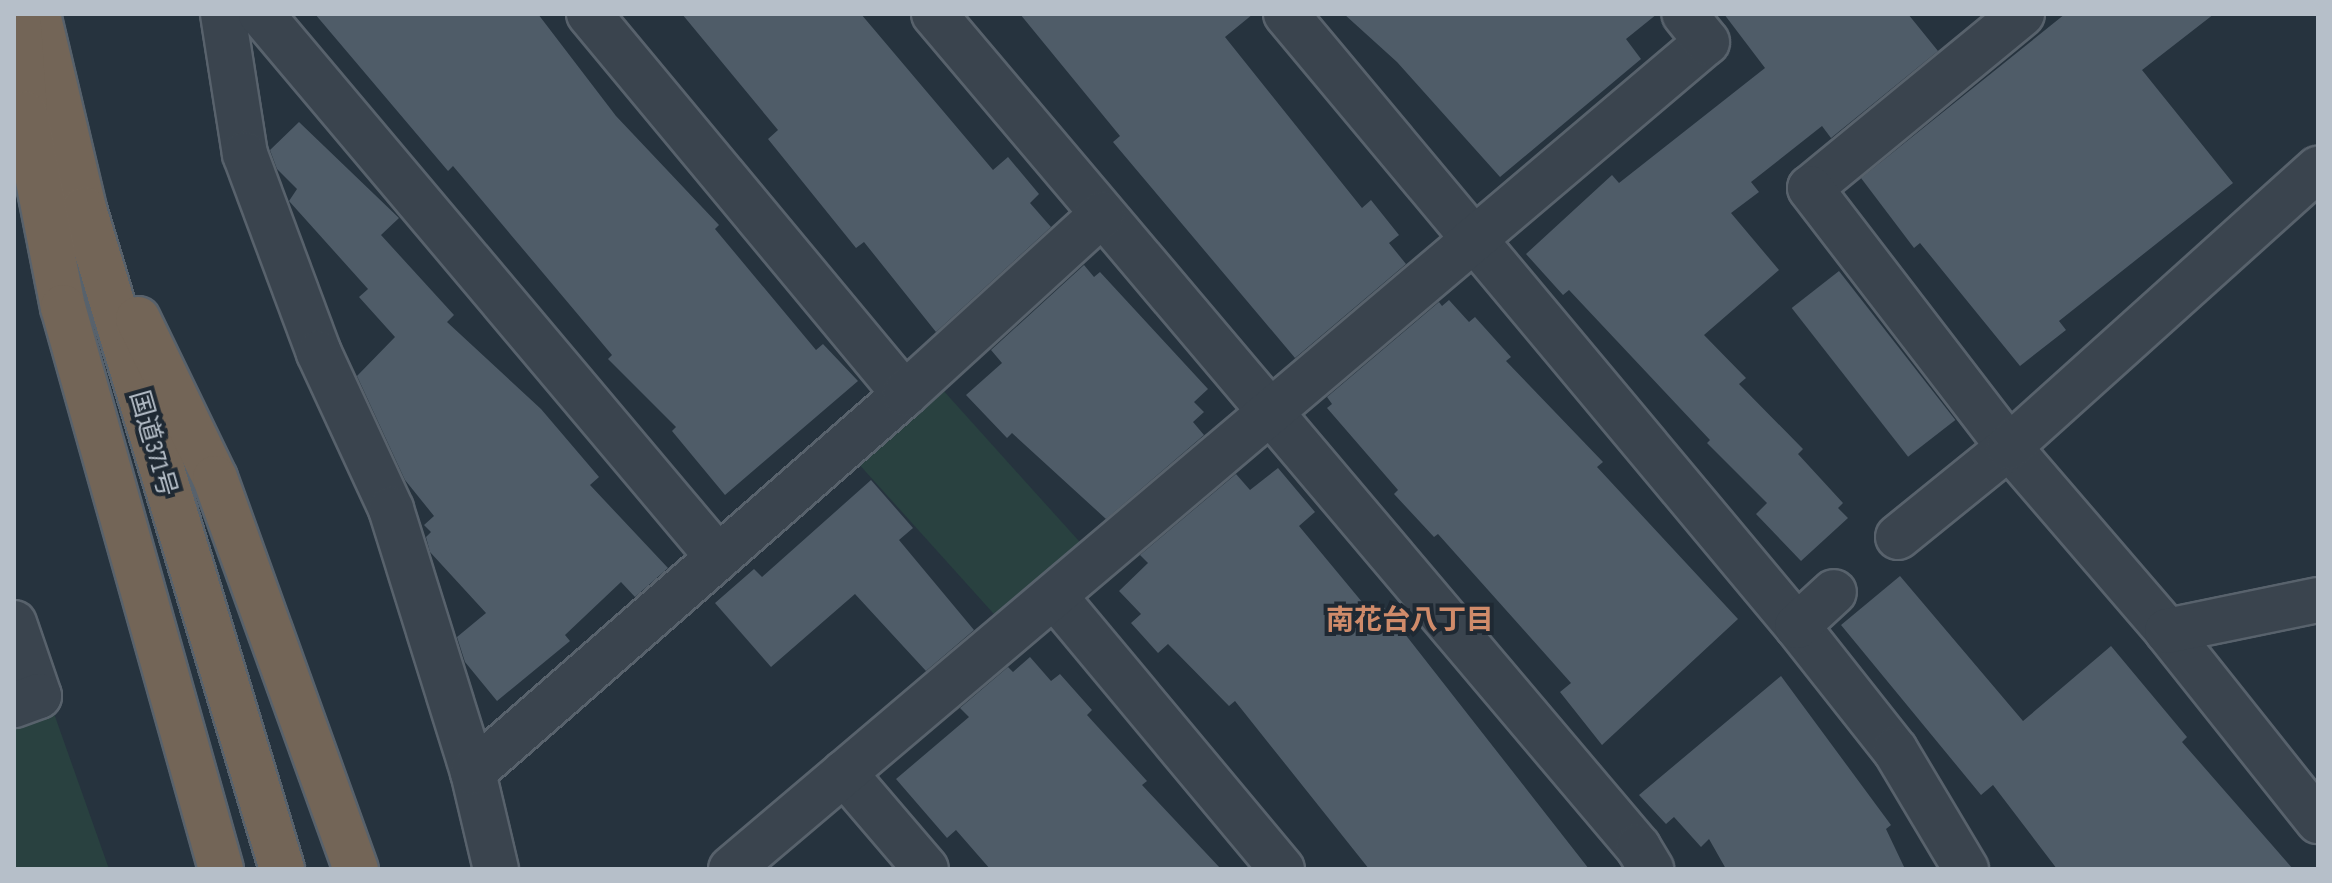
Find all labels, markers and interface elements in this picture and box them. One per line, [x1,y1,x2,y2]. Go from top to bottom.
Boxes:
street label: 国道371号 [122,388,182,500]
district label: 南花台八丁目 [1326,604,1494,638]

